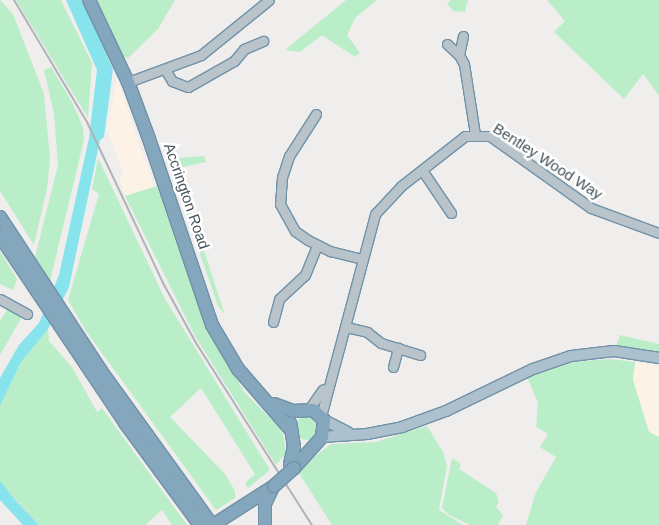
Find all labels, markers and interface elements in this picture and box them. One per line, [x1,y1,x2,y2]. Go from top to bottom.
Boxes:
street label: Bentley Wood Way [490,119,606,203]
street label: Accrington Road [160,141,214,251]

